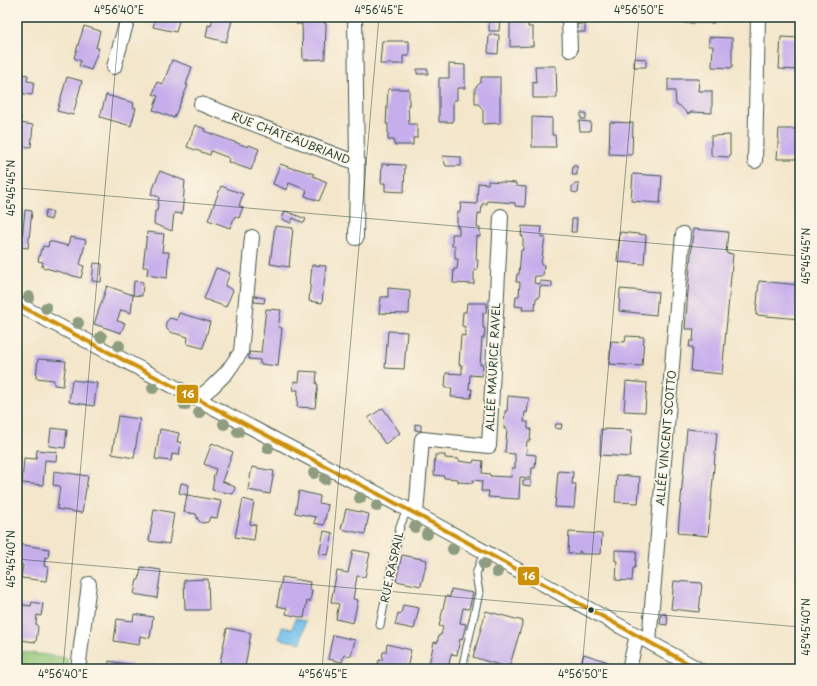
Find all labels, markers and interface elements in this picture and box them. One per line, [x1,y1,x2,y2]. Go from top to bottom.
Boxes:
text: 4°56'40"E [94,2,144,17]
text: 4°56'45"E [354,2,404,17]
text: 4°56'50"E [614,2,664,17]
street label: RUE CHATEAUBRIAND [229,107,353,168]
text: 45°45'45"N [3,160,18,216]
text: 45°45'45"N [798,228,813,284]
street label: ALLÉE MAURICE RAVEL [481,302,504,432]
street label: ALLÉE VINCENT SCOTTO [651,369,680,506]
line badge: 16 [176,384,199,404]
text: 16 [181,385,195,402]
street label: RUE RASPAIL [376,529,408,604]
text: 45°45'40"N [3,530,18,588]
line badge: 16 [517,566,540,586]
text: 16 [522,567,536,584]
text: 45°45'40"N [798,598,813,656]
unlabelled marker [586,605,596,615]
text: 4°56'40"E [38,666,88,681]
text: 4°56'45"E [298,666,348,681]
text: 4°56'50"E [558,666,608,681]

